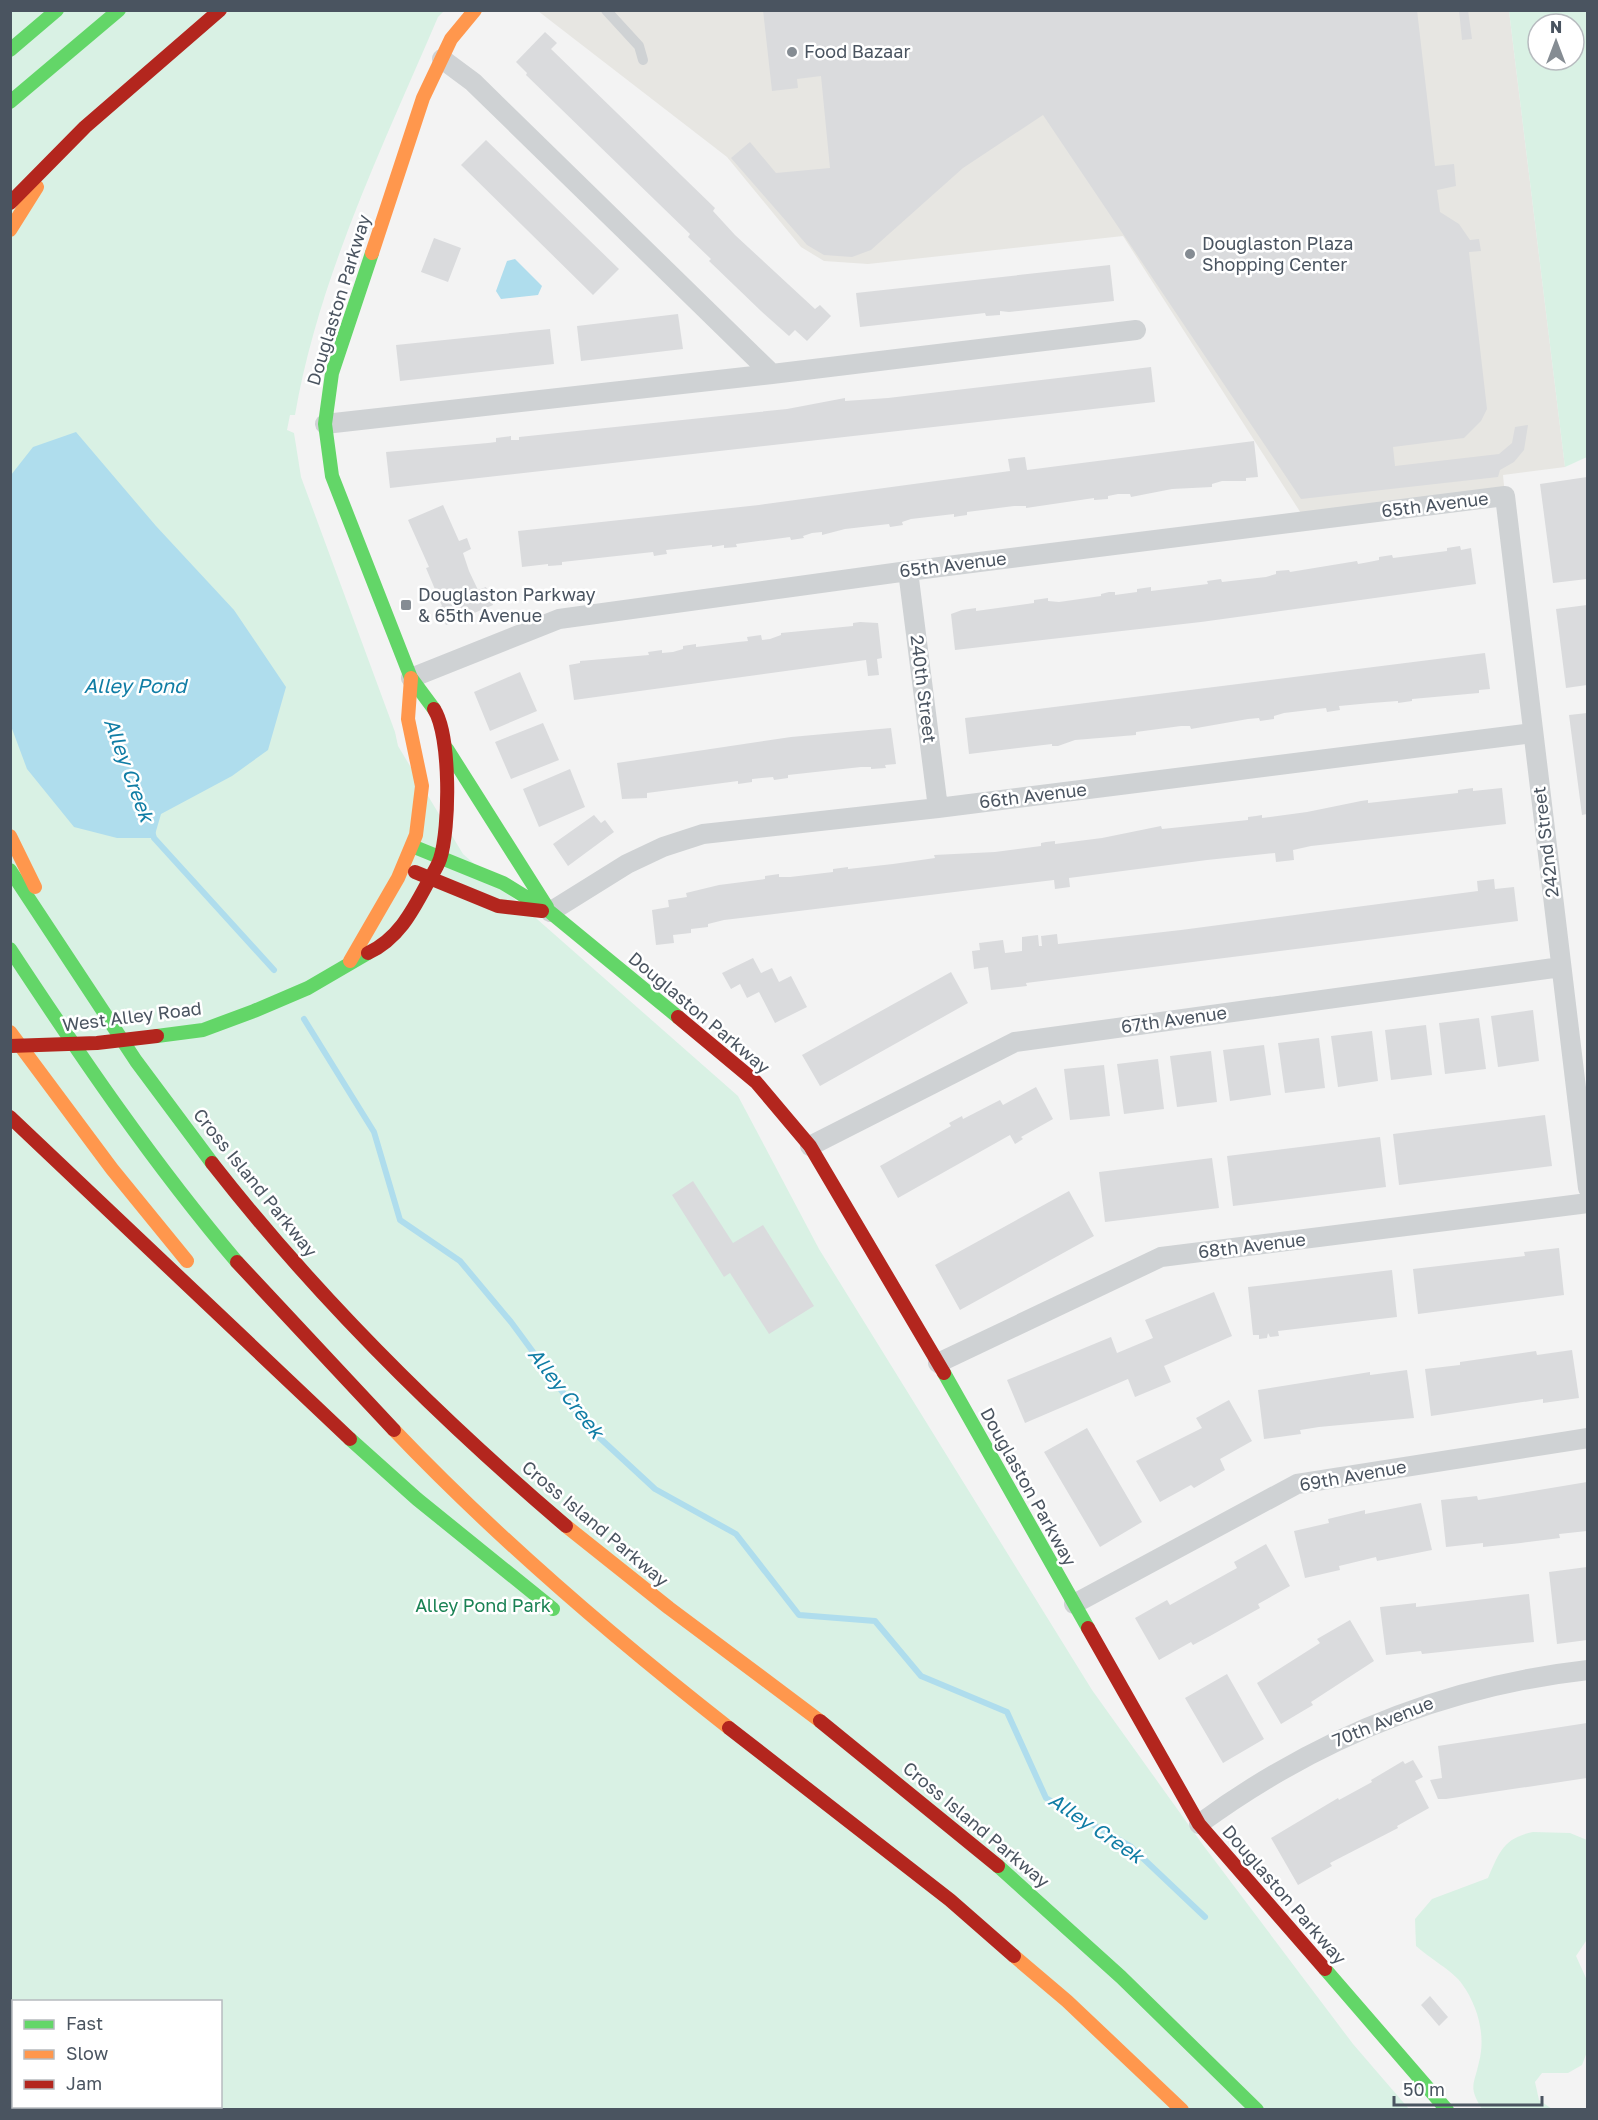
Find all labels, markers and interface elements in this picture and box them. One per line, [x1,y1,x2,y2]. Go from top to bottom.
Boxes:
north arrow [1526,12,1586,72]
text: N [1550,17,1562,37]
place label: Food Bazaar [804,40,910,62]
marker: Food Bazaar [785,45,799,59]
street label: Douglaston Parkway [302,212,375,388]
place label: Douglaston Plaza Shopping Center [1202,232,1353,275]
marker: Douglaston Plaza Shopping Center [1183,247,1197,261]
street label: 65th Avenue [1380,487,1490,521]
street label: 65th Avenue [898,547,1008,581]
place label: Douglaston Parkway & 65th Avenue [418,583,596,626]
marker: Douglaston Parkway & 65th Avenue [399,598,413,612]
street label: 240th Street [906,634,942,744]
water label: Alley Pond [84,673,189,698]
water label: Alley Creek [99,714,161,828]
street label: 66th Avenue [978,778,1088,813]
street label: 242nd Street [1527,785,1563,899]
street label: Douglaston Parkway [625,947,775,1078]
street label: West Alley Road [61,997,203,1035]
street label: 67th Avenue [1119,1001,1228,1037]
street label: Cross Island Parkway [189,1104,322,1261]
street label: 68th Avenue [1197,1227,1307,1263]
water label: Alley Creek [523,1342,611,1445]
street label: Douglaston Parkway [976,1403,1082,1570]
street label: 69th Avenue [1298,1455,1408,1495]
street label: Cross Island Parkway [518,1456,673,1591]
park label: Alley Pond Park [415,1594,551,1616]
street label: 70th Avenue [1329,1691,1436,1751]
street label: Cross Island Parkway [899,1757,1054,1892]
water label: Alley Creek [1044,1787,1151,1870]
street label: Douglaston Parkway [1218,1820,1351,1969]
legend [12,2000,222,2108]
text: Fast [66,2012,103,2034]
text: Slow [66,2042,109,2064]
scale bar [1394,2069,1542,2107]
text: Jam [66,2072,102,2094]
text: 50 m [1403,2078,1445,2100]

